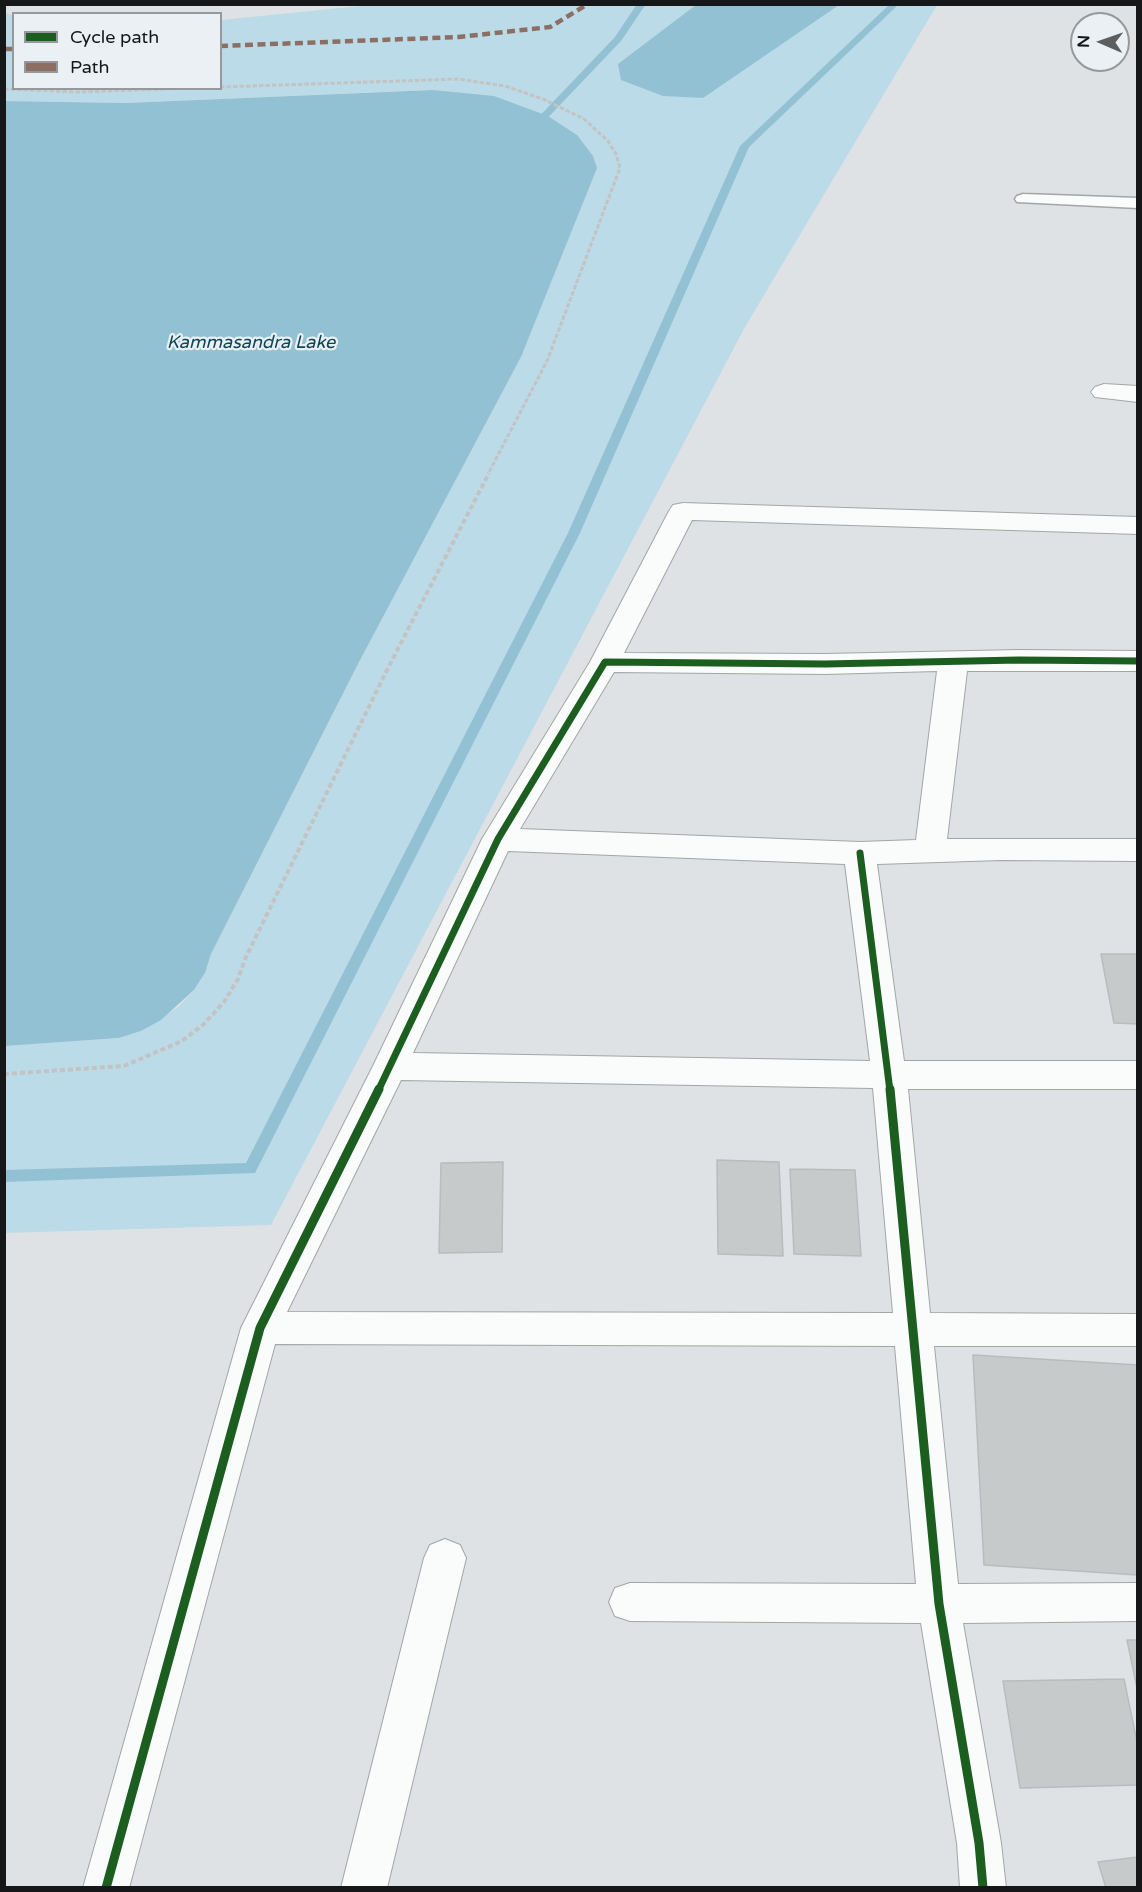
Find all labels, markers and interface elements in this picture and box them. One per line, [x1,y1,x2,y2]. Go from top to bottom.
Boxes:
legend [12,12,222,90]
north arrow [1070,12,1130,72]
text: Cycle path [70,26,159,48]
text: N [1074,35,1094,48]
text: Path [70,56,109,78]
water label: Kammasandra Lake [167,332,335,354]

